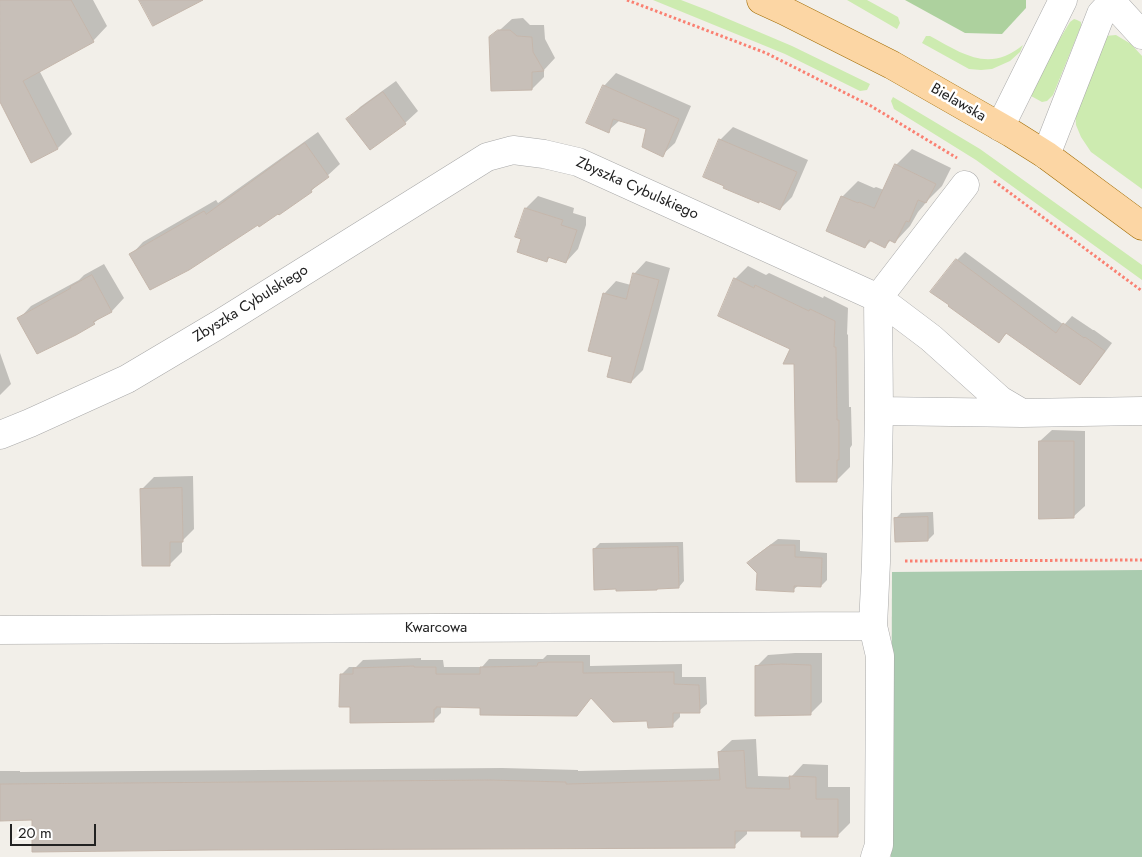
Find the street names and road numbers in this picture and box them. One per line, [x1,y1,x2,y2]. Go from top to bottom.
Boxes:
street label: Bielawska [927,80,989,126]
street label: Zbyszka Cybulskiego [573,154,701,224]
street label: Zbyszka Cybulskiego [190,261,312,347]
street label: Kwarcowa [405,619,467,637]

